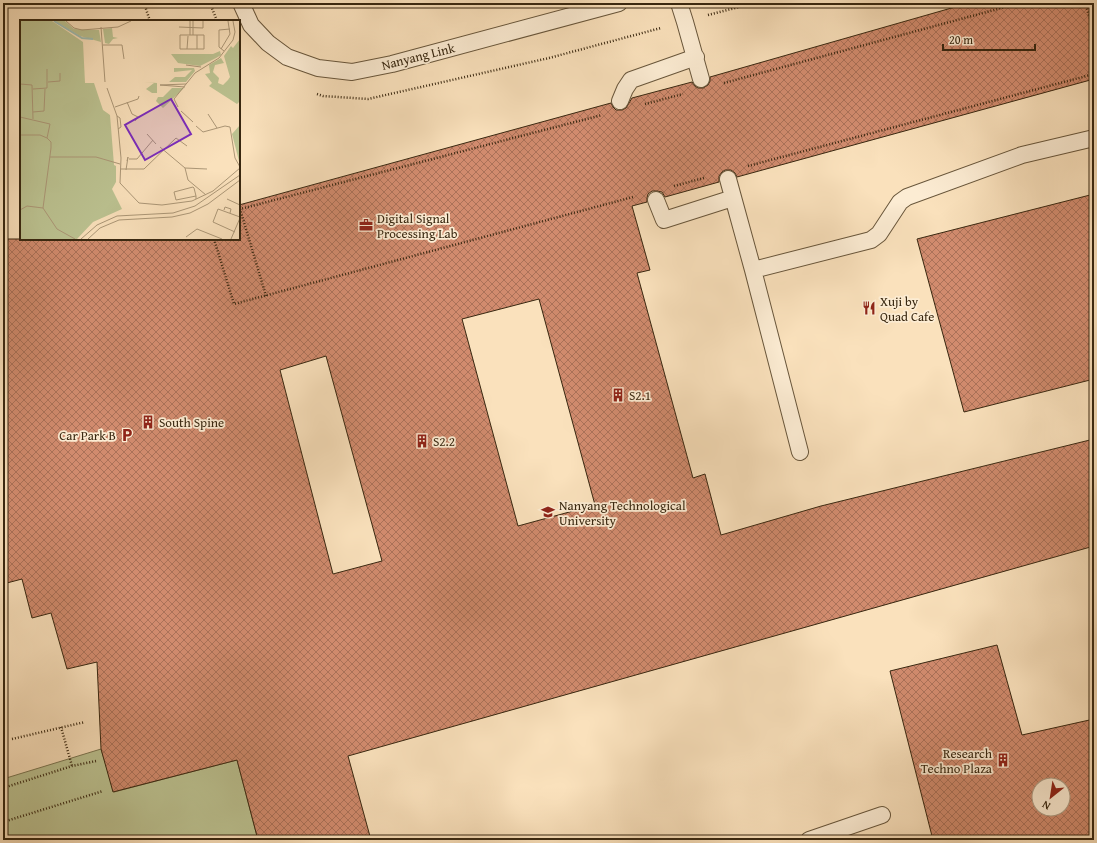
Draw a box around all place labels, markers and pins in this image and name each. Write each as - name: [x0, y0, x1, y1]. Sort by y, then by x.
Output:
- place label: Digital Signal Processing Lab: [377, 209, 458, 243]
- office icon: Digital Signal Processing Lab: [358, 217, 374, 233]
- place label: Xuji by Quad Cafe: [880, 292, 934, 326]
- restaurant icon: Xuji by Quad Cafe: [861, 300, 877, 316]
- place label: S2.1: [629, 386, 651, 405]
- building icon: S2.1: [610, 387, 626, 403]
- place label: South Spine: [159, 413, 224, 432]
- building icon: South Spine: [140, 414, 156, 430]
- place label: Car Park B: [59, 426, 116, 445]
- parking icon: Car Park B: [119, 427, 135, 443]
- place label: S2.2: [433, 432, 455, 451]
- building icon: S2.2: [414, 433, 430, 449]
- place label: Nanyang Technological University: [559, 496, 686, 530]
- school or university icon: Nanyang Technological University: [540, 504, 556, 520]
- place label: Research Techno Plaza: [921, 744, 993, 778]
- building icon: Research Techno Plaza: [995, 752, 1011, 768]

